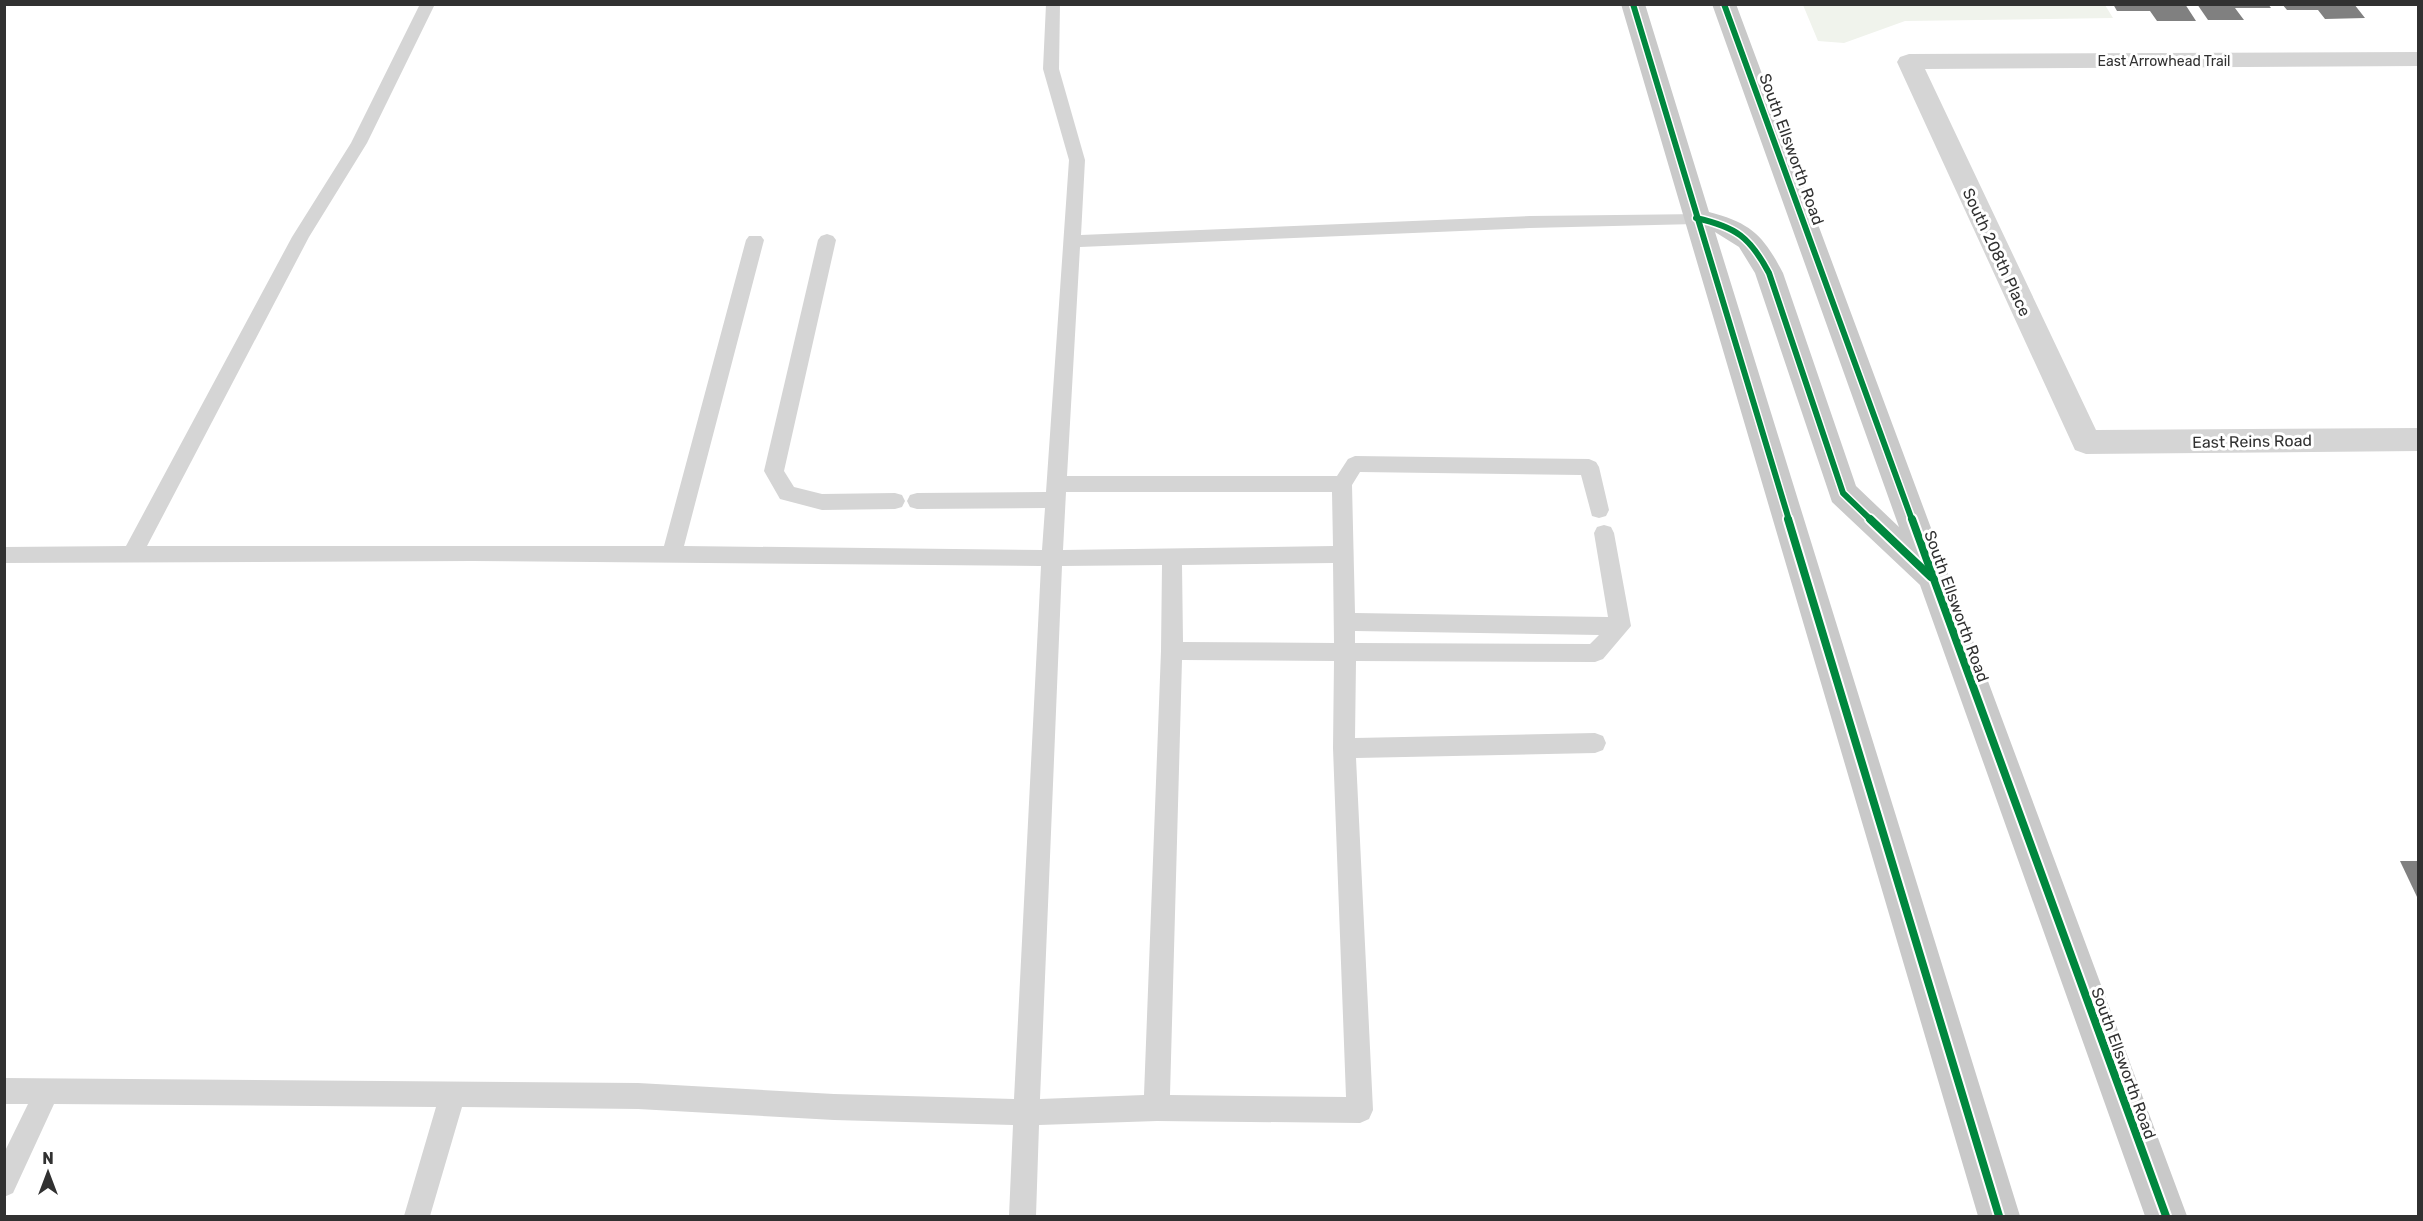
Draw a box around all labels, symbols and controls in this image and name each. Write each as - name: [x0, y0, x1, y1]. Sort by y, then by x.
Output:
- street label: East Arrowhead Trail: [2097, 53, 2231, 70]
- street label: South Ellsworth Road: [1755, 71, 1828, 228]
- street label: South 208th Place: [1959, 185, 2035, 319]
- street label: East Reins Road: [2192, 431, 2312, 452]
- street label: South Ellsworth Road: [1920, 528, 1993, 685]
- street label: South Ellsworth Road: [2087, 985, 2160, 1142]
- north arrow: [18, 1143, 78, 1203]
- text: N: [42, 1149, 54, 1168]

